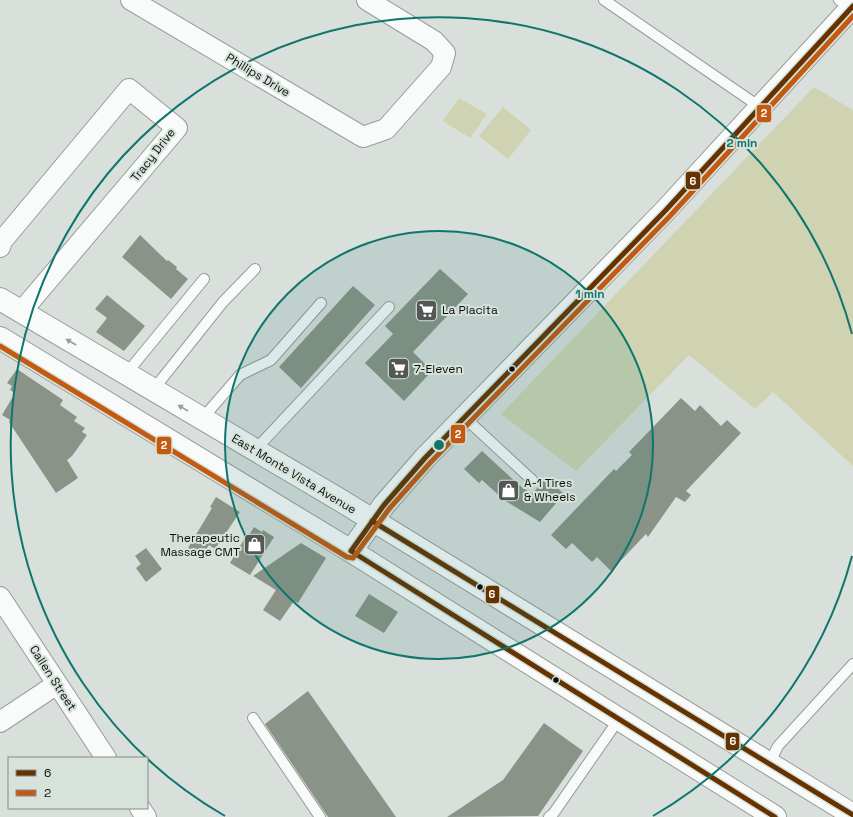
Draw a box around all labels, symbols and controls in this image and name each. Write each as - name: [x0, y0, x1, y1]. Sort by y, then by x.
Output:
- street label: Phillips Drive: [223, 50, 293, 100]
- line badge: 2: [756, 104, 772, 123]
- text: 2: [761, 106, 768, 120]
- street label: Tracy Drive: [127, 125, 179, 185]
- text: 2 min: [726, 135, 758, 151]
- line badge: 6: [685, 171, 701, 190]
- text: 6: [690, 174, 697, 188]
- text: 1 min: [575, 286, 605, 302]
- supermarket icon: La Placita: [414, 297, 440, 323]
- place label: La Placita: [442, 302, 498, 318]
- one-way arrow: [65, 338, 77, 345]
- supermarket icon: 7-Eleven: [385, 356, 411, 382]
- place label: 7-Eleven: [414, 361, 463, 377]
- unlabelled marker: [507, 364, 517, 374]
- one-way arrow: [177, 404, 189, 411]
- line badge: 2: [450, 424, 466, 444]
- text: 2: [455, 427, 462, 441]
- street label: East Monte Vista Avenue: [229, 430, 359, 518]
- line badge: 2: [156, 436, 172, 455]
- text: 2: [161, 438, 168, 452]
- centre of rings: [432, 438, 446, 452]
- place label: A-1 Tires & Wheels: [524, 475, 576, 505]
- shop icon: A-1 Tires & Wheels: [496, 477, 522, 503]
- place label: Therapeutic Massage CMT: [160, 530, 240, 560]
- shop icon: Therapeutic Massage CMT: [242, 532, 268, 558]
- unlabelled marker: [475, 582, 485, 592]
- line badge: 6: [485, 585, 500, 604]
- text: 6: [489, 587, 496, 601]
- street label: Callen Street: [26, 642, 80, 714]
- unlabelled marker: [551, 675, 561, 685]
- line badge: 6: [725, 732, 740, 751]
- text: 6: [730, 734, 737, 748]
- legend: [8, 757, 148, 809]
- text: 6: [44, 765, 51, 781]
- text: 2: [44, 785, 51, 801]

